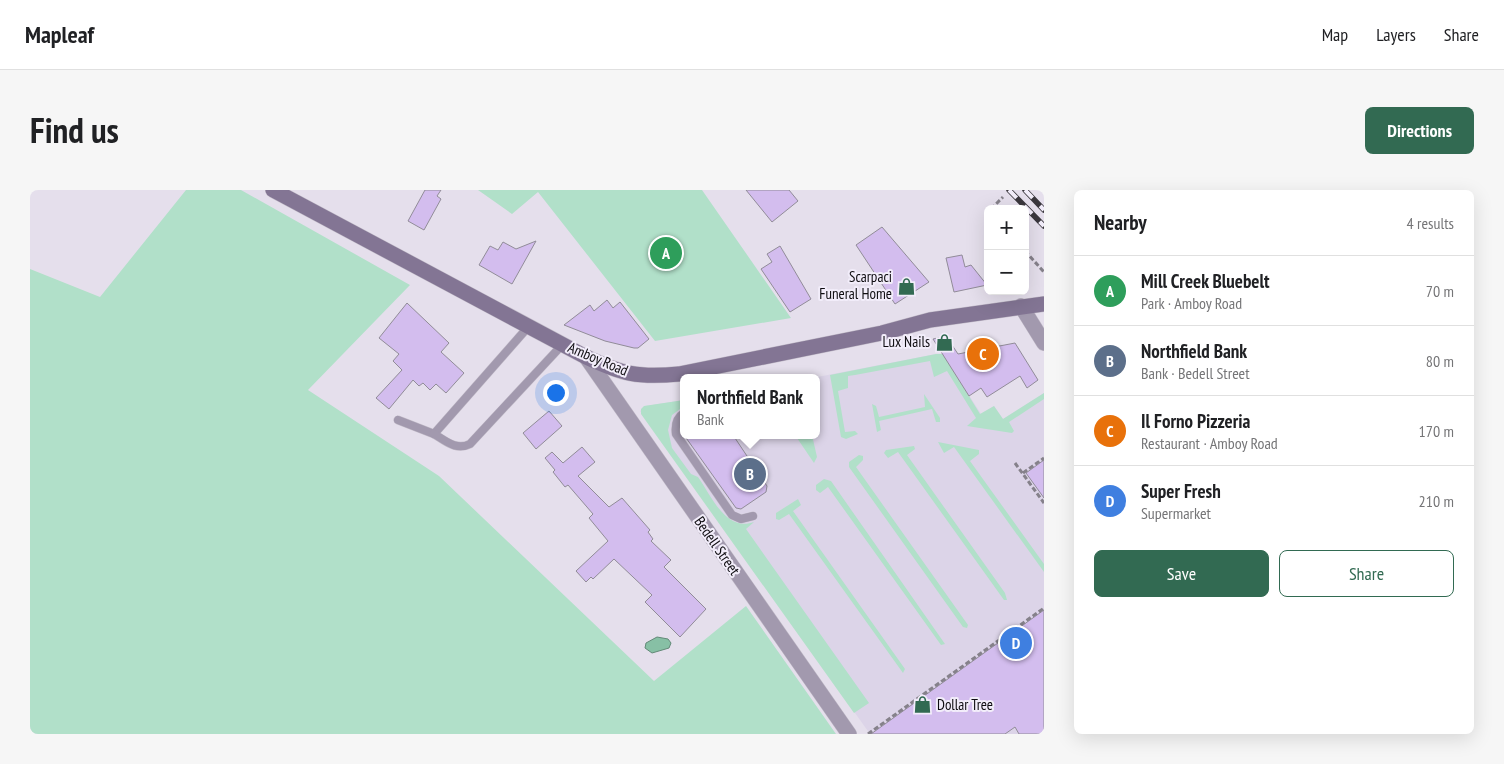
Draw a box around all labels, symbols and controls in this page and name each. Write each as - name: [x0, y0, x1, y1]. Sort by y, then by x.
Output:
- text: Mapleaf: [25, 19, 94, 50]
- text: Map: [1322, 23, 1348, 46]
- text: Layers: [1376, 23, 1416, 46]
- text: Share: [1444, 23, 1479, 46]
- text: Find us: [30, 107, 119, 153]
- button: Directions: [1365, 107, 1474, 154]
- map controls: [984, 205, 1029, 295]
- button: +: [984, 205, 1029, 250]
- text: Nearby: [1094, 209, 1147, 236]
- text: 4 results: [1407, 213, 1454, 233]
- pin: A: [650, 234, 682, 272]
- button: −: [984, 250, 1029, 295]
- place label: Scarpaci Funeral Home: [819, 267, 892, 303]
- text: Mill Creek Bluebelt: [1141, 269, 1270, 293]
- shop icon: Scarpaci Funeral Home: [896, 276, 916, 296]
- text: A: [1106, 281, 1114, 301]
- text: 70 m: [1426, 281, 1454, 301]
- text: Park · Amboy Road: [1141, 293, 1242, 313]
- place label: Lux Nails: [883, 332, 930, 351]
- shop icon: Lux Nails: [934, 332, 954, 352]
- pin: C: [967, 335, 999, 373]
- street label: Amboy Road: [565, 337, 631, 380]
- text: Northfield Bank: [1141, 339, 1247, 363]
- text: B: [1106, 351, 1114, 371]
- text: 80 m: [1426, 351, 1454, 371]
- text: Bank · Bedell Street: [1141, 363, 1250, 383]
- popup: [680, 374, 820, 439]
- your location: [543, 380, 569, 406]
- text: Northfield Bank: [697, 385, 803, 409]
- text: Bank: [697, 409, 724, 429]
- text: Il Forno Pizzeria: [1141, 409, 1250, 433]
- text: C: [1106, 421, 1114, 441]
- text: 170 m: [1419, 421, 1454, 441]
- text: Restaurant · Amboy Road: [1141, 433, 1278, 453]
- pin: B: [734, 455, 766, 493]
- text: Super Fresh: [1141, 479, 1221, 503]
- text: D: [1106, 491, 1114, 511]
- text: 210 m: [1419, 491, 1454, 511]
- text: Supermarket: [1141, 503, 1211, 523]
- street label: Bedell Street: [690, 513, 744, 579]
- button: Save: [1094, 550, 1269, 597]
- button: Share: [1279, 550, 1454, 597]
- pin: D: [1000, 624, 1032, 662]
- shop icon: Dollar Tree: [913, 695, 933, 715]
- place label: Dollar Tree: [937, 695, 993, 714]

